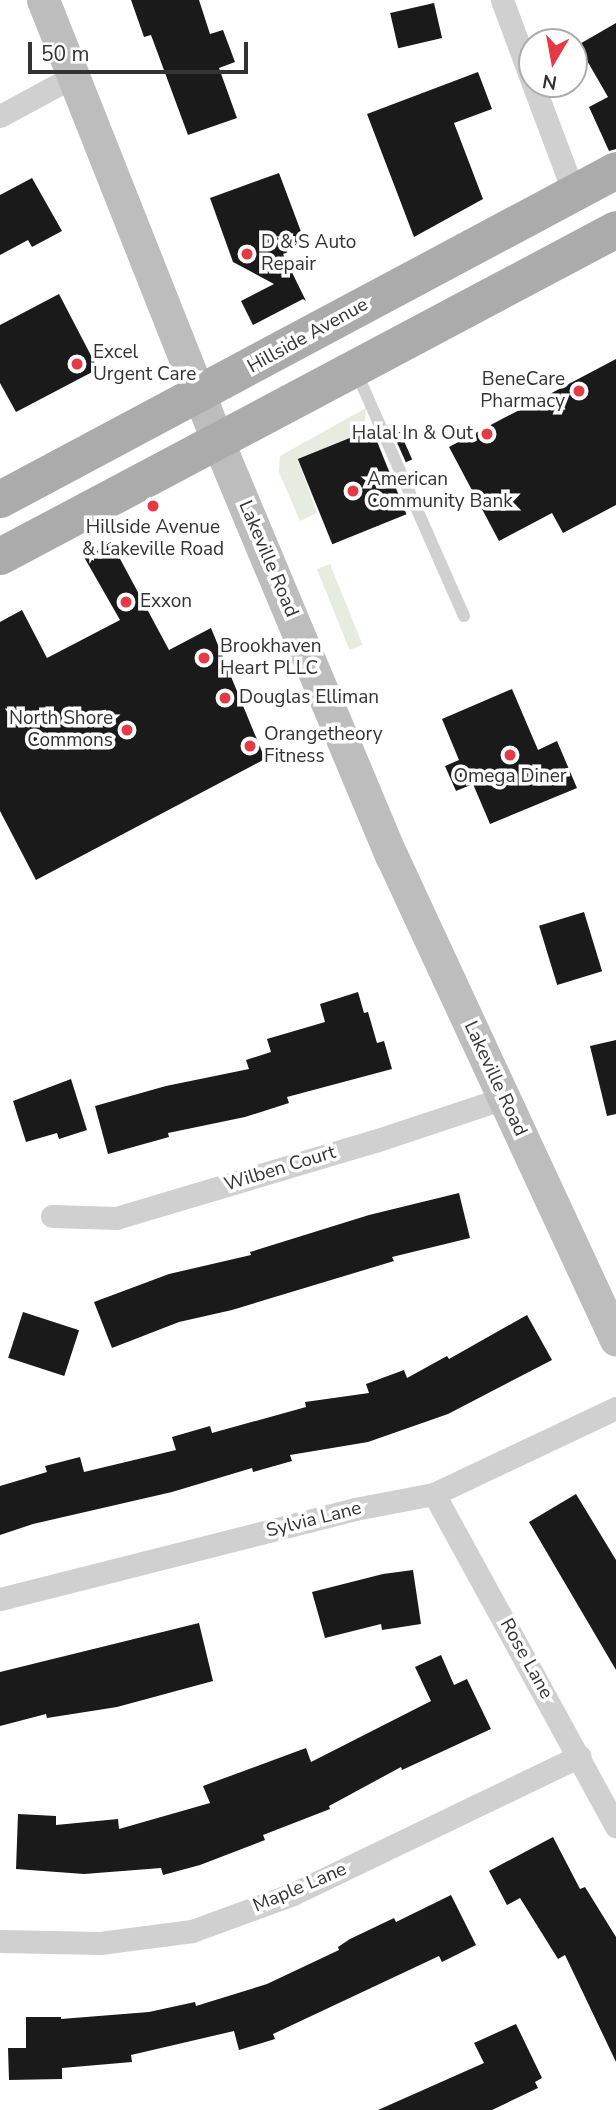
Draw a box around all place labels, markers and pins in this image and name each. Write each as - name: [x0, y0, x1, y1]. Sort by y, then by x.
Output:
- place label: D & S Auto Repair: [261, 232, 356, 276]
- marker: D & S Auto Repair: [239, 246, 255, 262]
- place label: Excel Urgent Care: [93, 342, 196, 386]
- marker: Excel Urgent Care: [67, 354, 87, 374]
- place label: BeneCare Pharmacy: [480, 369, 565, 413]
- marker: BeneCare Pharmacy: [571, 383, 587, 399]
- place label: Halal In & Out: [352, 423, 473, 445]
- marker: Halal In & Out: [479, 426, 495, 442]
- place label: American Community Bank: [367, 469, 513, 513]
- marker: American Community Bank: [345, 483, 361, 499]
- marker: Hillside Avenue & Lakeville Road: [145, 498, 161, 514]
- place label: Hillside Avenue & Lakeville Road: [82, 517, 224, 561]
- place label: Exxon: [140, 591, 192, 613]
- marker: Exxon: [118, 594, 134, 610]
- place label: Brookhaven Heart PLLC: [220, 636, 321, 680]
- marker: Brookhaven Heart PLLC: [194, 648, 214, 668]
- place label: Douglas Elliman: [239, 687, 379, 709]
- marker: Douglas Elliman: [217, 690, 233, 706]
- place label: North Shore Commons: [9, 708, 113, 752]
- marker: North Shore Commons: [119, 722, 135, 738]
- place label: Orangetheory Fitness: [264, 724, 383, 768]
- marker: Orangetheory Fitness: [242, 738, 258, 754]
- marker: Omega Diner: [502, 747, 518, 763]
- place label: Omega Diner: [453, 766, 567, 788]

